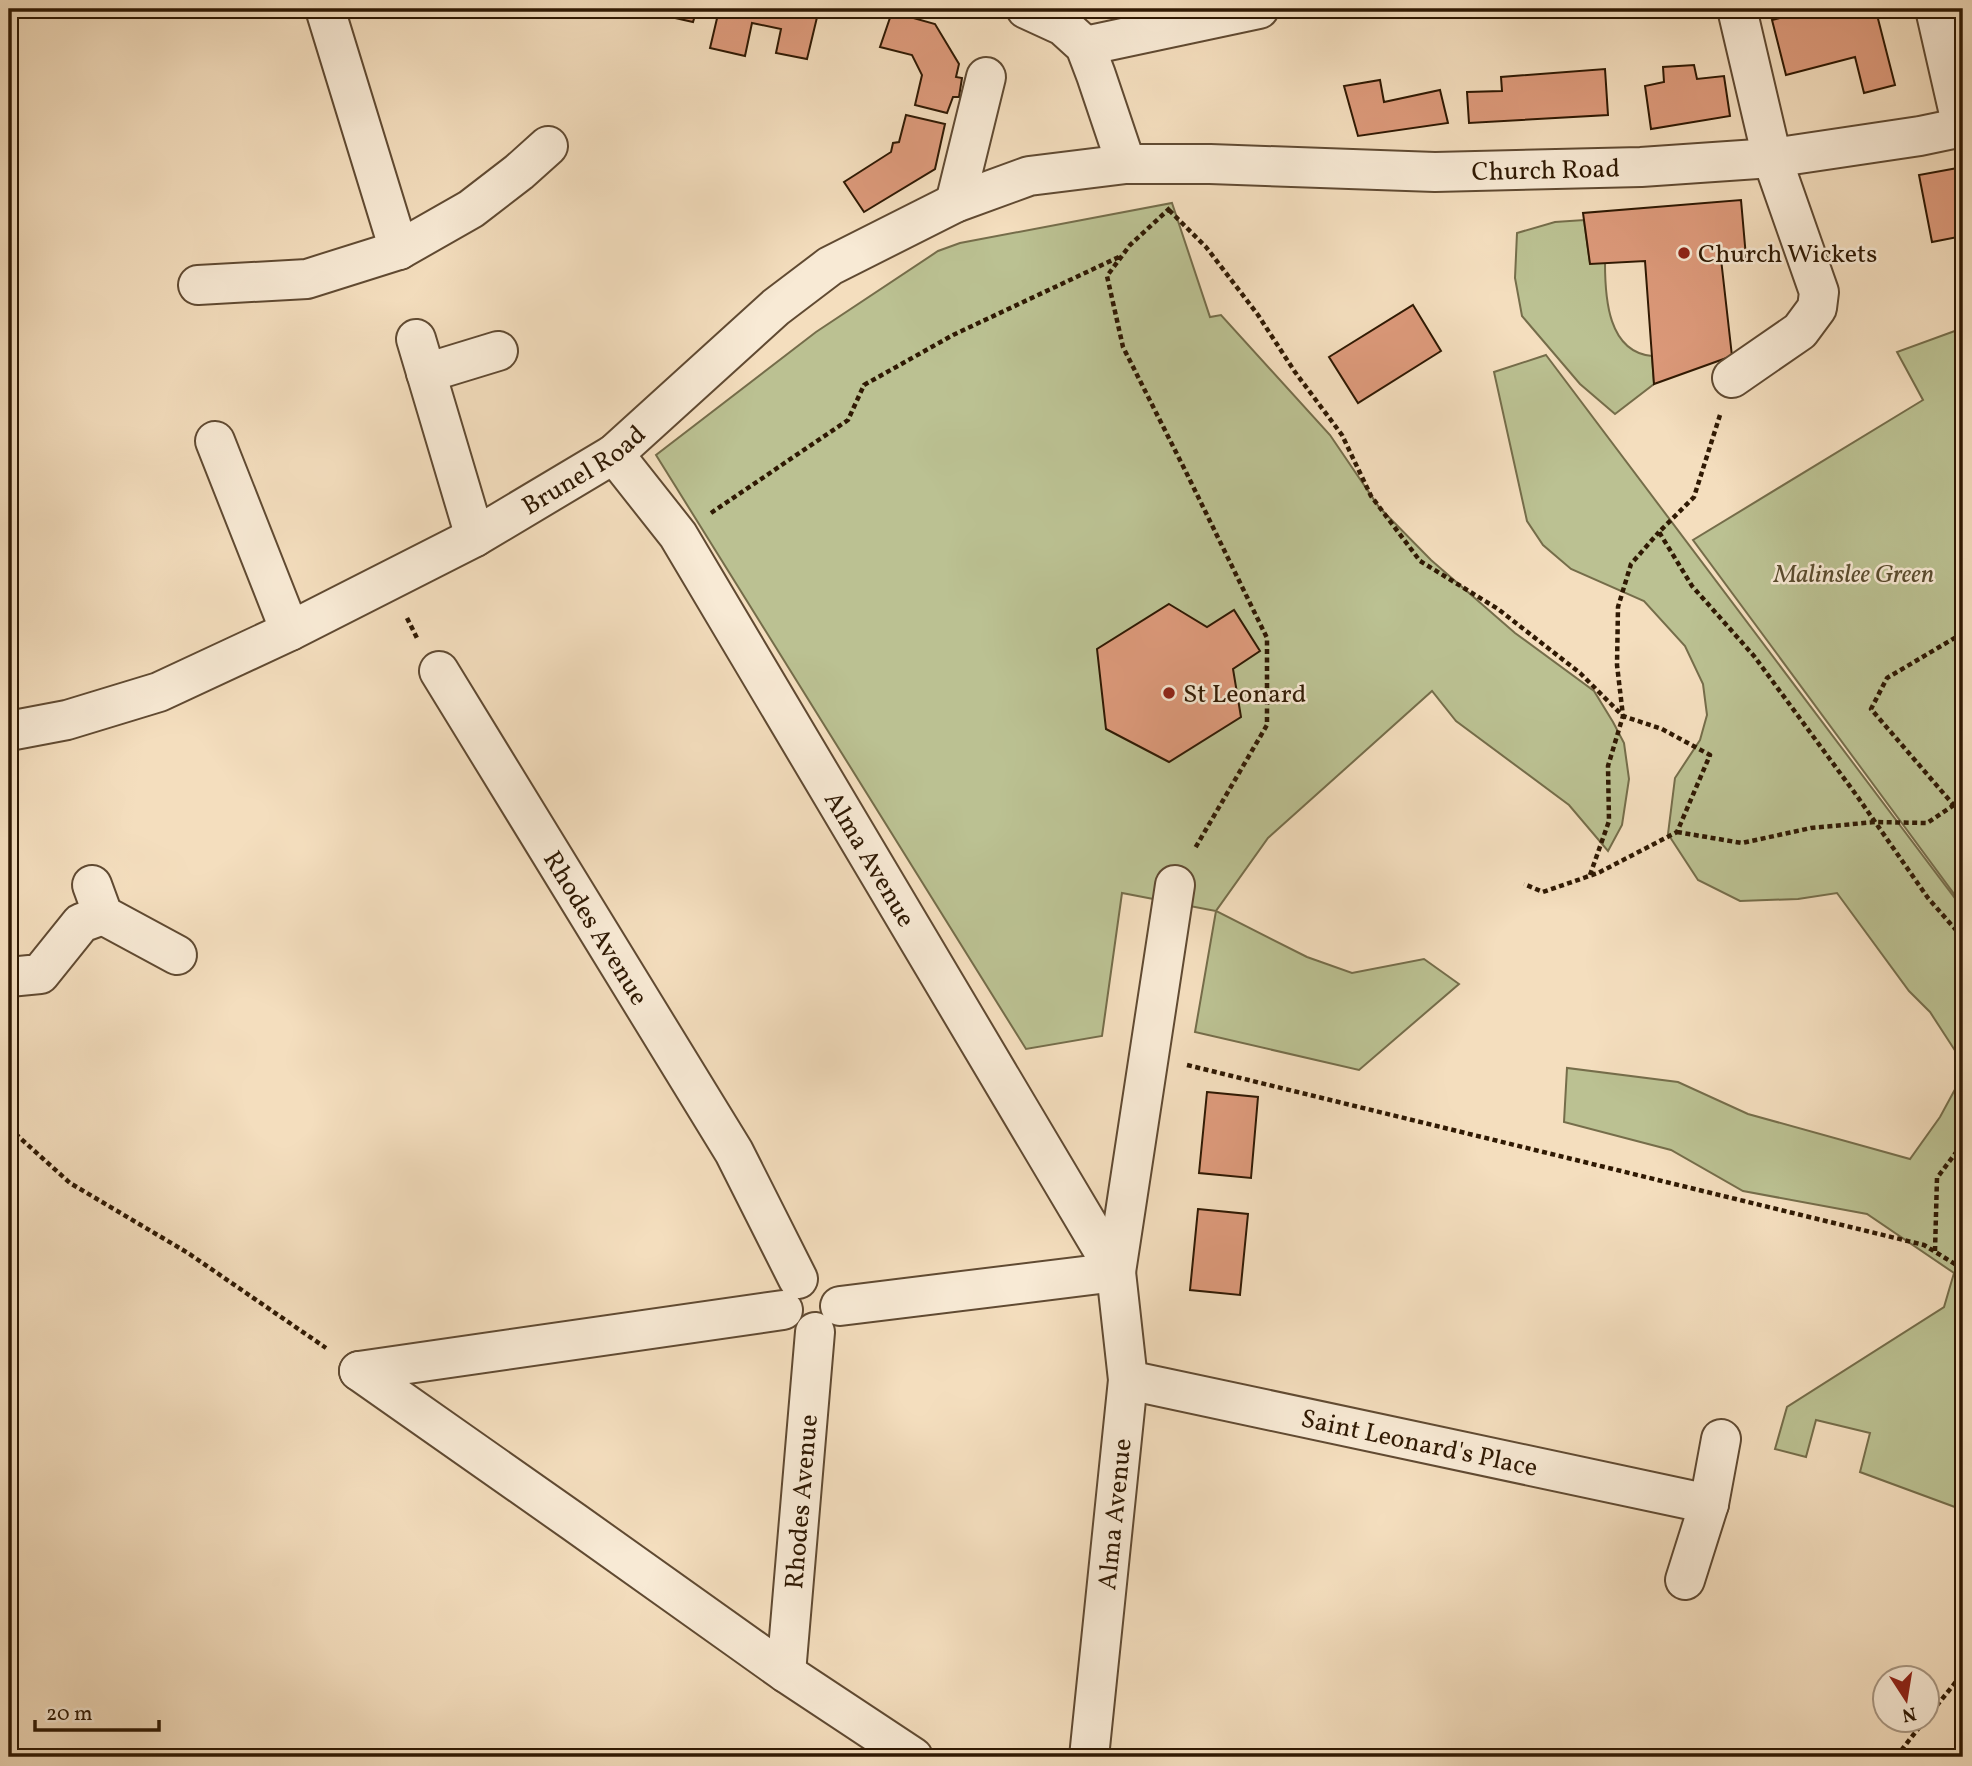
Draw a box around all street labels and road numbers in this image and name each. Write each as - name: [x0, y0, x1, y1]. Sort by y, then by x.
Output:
- street label: Church Road: [1471, 152, 1620, 191]
- street label: Brunel Road: [516, 418, 655, 525]
- street label: Alma Avenue: [814, 785, 923, 935]
- street label: Rhodes Avenue: [533, 844, 656, 1013]
- street label: Saint Leonard's Place: [1297, 1401, 1541, 1487]
- street label: Rhodes Avenue: [777, 1413, 828, 1591]
- street label: Alma Avenue: [1090, 1437, 1142, 1592]

